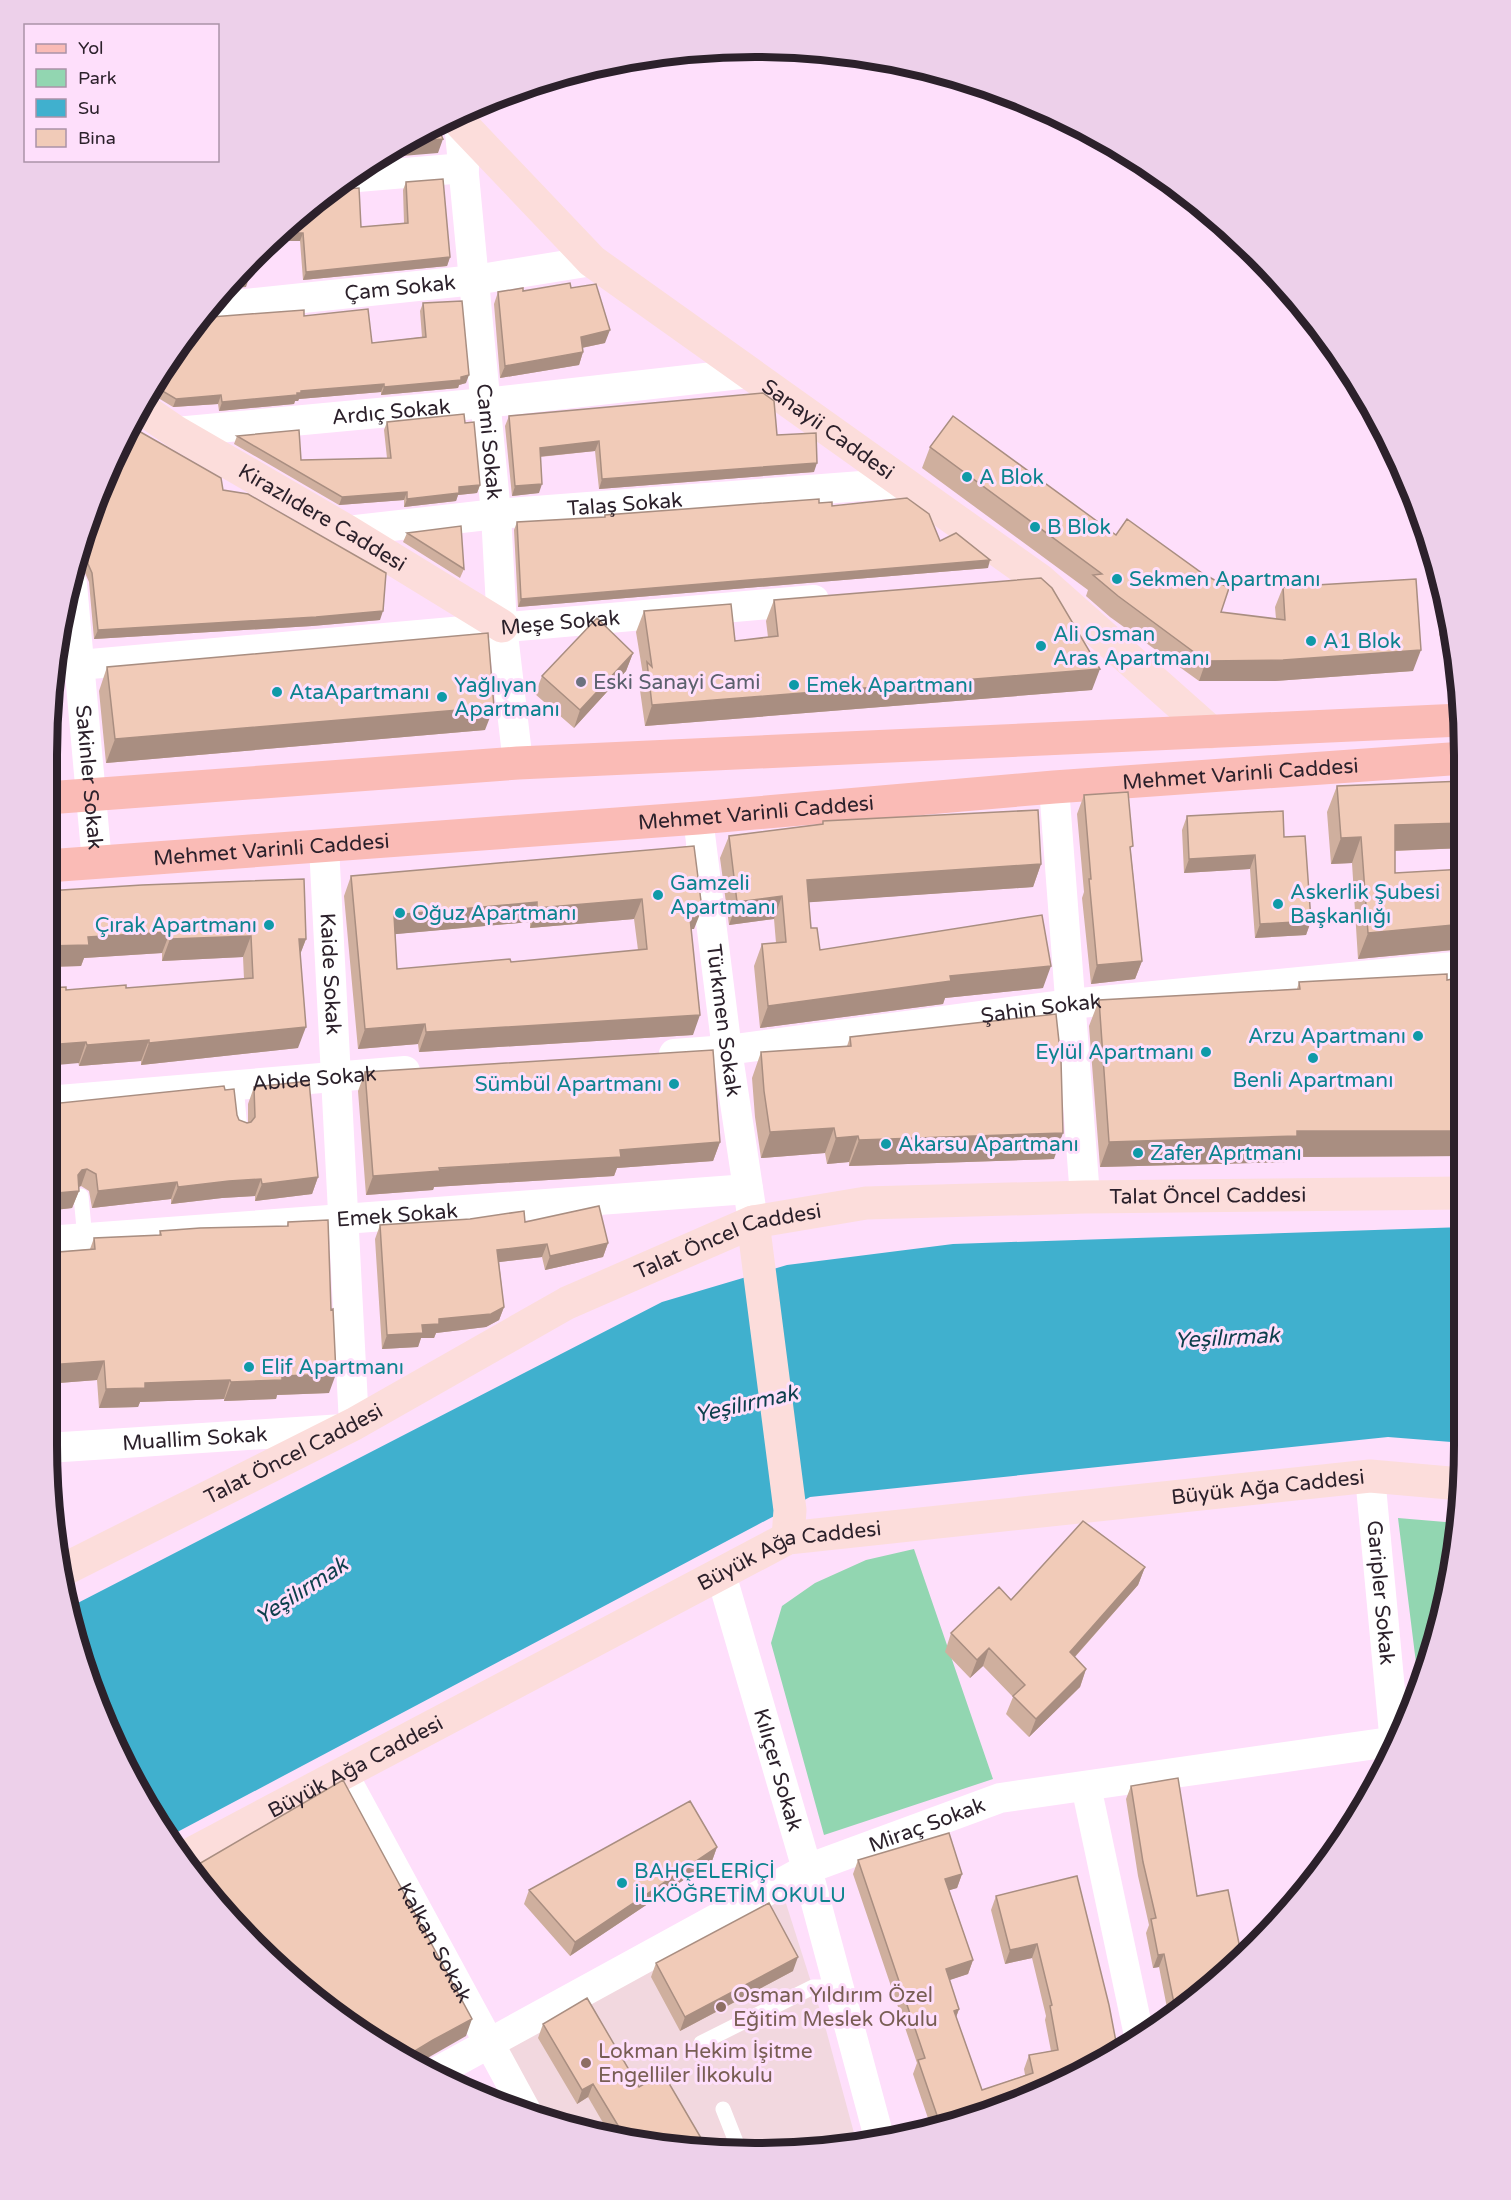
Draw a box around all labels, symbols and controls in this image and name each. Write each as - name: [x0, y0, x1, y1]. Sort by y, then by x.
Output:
- legend: [24, 24, 219, 162]
- text: Yol: [78, 37, 104, 59]
- text: Park: [78, 67, 117, 89]
- text: Su: [78, 97, 100, 119]
- text: Bina: [78, 127, 116, 149]
- street label: Çam Sokak: [343, 270, 457, 307]
- street label: Sanayii Caddesi: [757, 374, 899, 485]
- street label: Cami Sokak: [471, 382, 507, 501]
- street label: Ardıç Sokak: [331, 394, 451, 430]
- street label: Kirazlıdere Caddesi: [234, 459, 411, 577]
- place label: A Blok: [979, 465, 1044, 490]
- marker: A Blok: [960, 470, 974, 484]
- street label: Talaş Sokak: [566, 488, 683, 522]
- place label: B Blok: [1047, 515, 1111, 540]
- marker: B Blok: [1028, 520, 1042, 534]
- place label: Sekmen Apartmanı: [1129, 567, 1320, 592]
- marker: Sekmen Apartmanı: [1110, 572, 1124, 586]
- street label: Meşe Sokak: [500, 605, 621, 641]
- place label: Ali Osman Aras Apartmanı: [1053, 622, 1210, 671]
- place label: A1 Blok: [1323, 629, 1401, 654]
- marker: A1 Blok: [1304, 634, 1318, 648]
- marker: Ali Osman Aras Apartmanı: [1034, 639, 1048, 653]
- place label: Eski Sanayi Cami: [593, 670, 761, 695]
- place label: Yağlıyan Apartmanı: [454, 673, 560, 722]
- place label: Emek Apartmanı: [806, 673, 973, 698]
- marker: Eski Sanayi Cami: [574, 675, 588, 689]
- marker: Emek Apartmanı: [787, 678, 801, 692]
- place label: AtaApartmanı: [289, 680, 429, 705]
- marker: AtaApartmanı: [270, 685, 284, 699]
- marker: Yağlıyan Apartmanı: [435, 690, 449, 704]
- street label: Sakinler Sokak: [70, 704, 108, 851]
- street label: Mehmet Varinli Caddesi: [1121, 753, 1359, 795]
- street label: Mehmet Varinli Caddesi: [637, 791, 875, 835]
- street label: Mehmet Varinli Caddesi: [152, 829, 390, 871]
- place label: Gamzeli Apartmanı: [670, 871, 776, 920]
- place label: Askerlik Şubesi Başkanlığı: [1290, 880, 1440, 929]
- marker: Gamzeli Apartmanı: [651, 888, 665, 902]
- marker: Askerlik Şubesi Başkanlığı: [1271, 897, 1285, 911]
- place label: Oğuz Apartmanı: [412, 901, 576, 926]
- marker: Oğuz Apartmanı: [393, 906, 407, 920]
- street label: Kaide Sokak: [314, 912, 346, 1035]
- place label: Çırak Apartmanı: [95, 913, 257, 938]
- marker: Çırak Apartmanı: [262, 918, 276, 932]
- street label: Türkmen Sokak: [701, 943, 746, 1098]
- street label: Şahin Sokak: [979, 989, 1103, 1029]
- place label: Arzu Apartmanı: [1248, 1024, 1406, 1049]
- marker: Arzu Apartmanı: [1411, 1029, 1425, 1043]
- place label: Eylül Apartmanı: [1035, 1040, 1194, 1065]
- marker: Eylül Apartmanı: [1199, 1045, 1213, 1059]
- marker: Benli Apartmanı: [1306, 1051, 1320, 1065]
- street label: Abide Sokak: [251, 1061, 377, 1097]
- place label: Benli Apartmanı: [1233, 1068, 1393, 1093]
- place label: Sümbül Apartmanı: [475, 1072, 662, 1097]
- marker: Sümbül Apartmanı: [667, 1077, 681, 1091]
- place label: Akarsu Apartmanı: [898, 1132, 1079, 1157]
- marker: Akarsu Apartmanı: [879, 1137, 893, 1151]
- place label: Zafer Aprtmanı: [1150, 1141, 1302, 1166]
- marker: Zafer Aprtmanı: [1131, 1146, 1145, 1160]
- street label: Talat Öncel Caddesi: [1109, 1183, 1306, 1210]
- street label: Emek Sokak: [336, 1199, 459, 1232]
- street label: Talat Öncel Caddesi: [631, 1199, 823, 1285]
- water label: Yeşilırmak: [1174, 1322, 1282, 1354]
- place label: Elif Apartmanı: [261, 1355, 404, 1380]
- marker: Elif Apartmanı: [242, 1360, 256, 1374]
- water label: Yeşilırmak: [692, 1379, 802, 1428]
- street label: Talat Öncel Caddesi: [200, 1398, 387, 1510]
- street label: Muallim Sokak: [121, 1422, 268, 1456]
- street label: Büyük Ağa Caddesi: [1170, 1465, 1366, 1510]
- street label: Büyük Ağa Caddesi: [693, 1516, 883, 1597]
- street label: Garipler Sokak: [1361, 1519, 1400, 1666]
- water label: Yeşilırmak: [250, 1550, 354, 1630]
- street label: Kılıçer Sokak: [748, 1706, 807, 1834]
- street label: Büyük Ağa Caddesi: [264, 1711, 447, 1824]
- street label: Miraç Sokak: [865, 1793, 989, 1858]
- place label: BAHÇELERİÇİ İLKÖĞRETİM OKULU: [634, 1859, 846, 1908]
- marker: BAHÇELERİÇİ İLKÖĞRETİM OKULU: [615, 1876, 629, 1890]
- street label: Kalkan Sokak: [392, 1879, 477, 2007]
- place label: Osman Yıldırım Özel Eğitim Meslek Okulu: [733, 1983, 938, 2032]
- marker: Osman Yıldırım Özel Eğitim Meslek Okulu: [714, 2000, 728, 2014]
- place label: Lokman Hekim İşitme Engelliler İlkokulu: [598, 2039, 813, 2088]
- marker: Lokman Hekim İşitme Engelliler İlkokulu: [579, 2056, 593, 2070]

